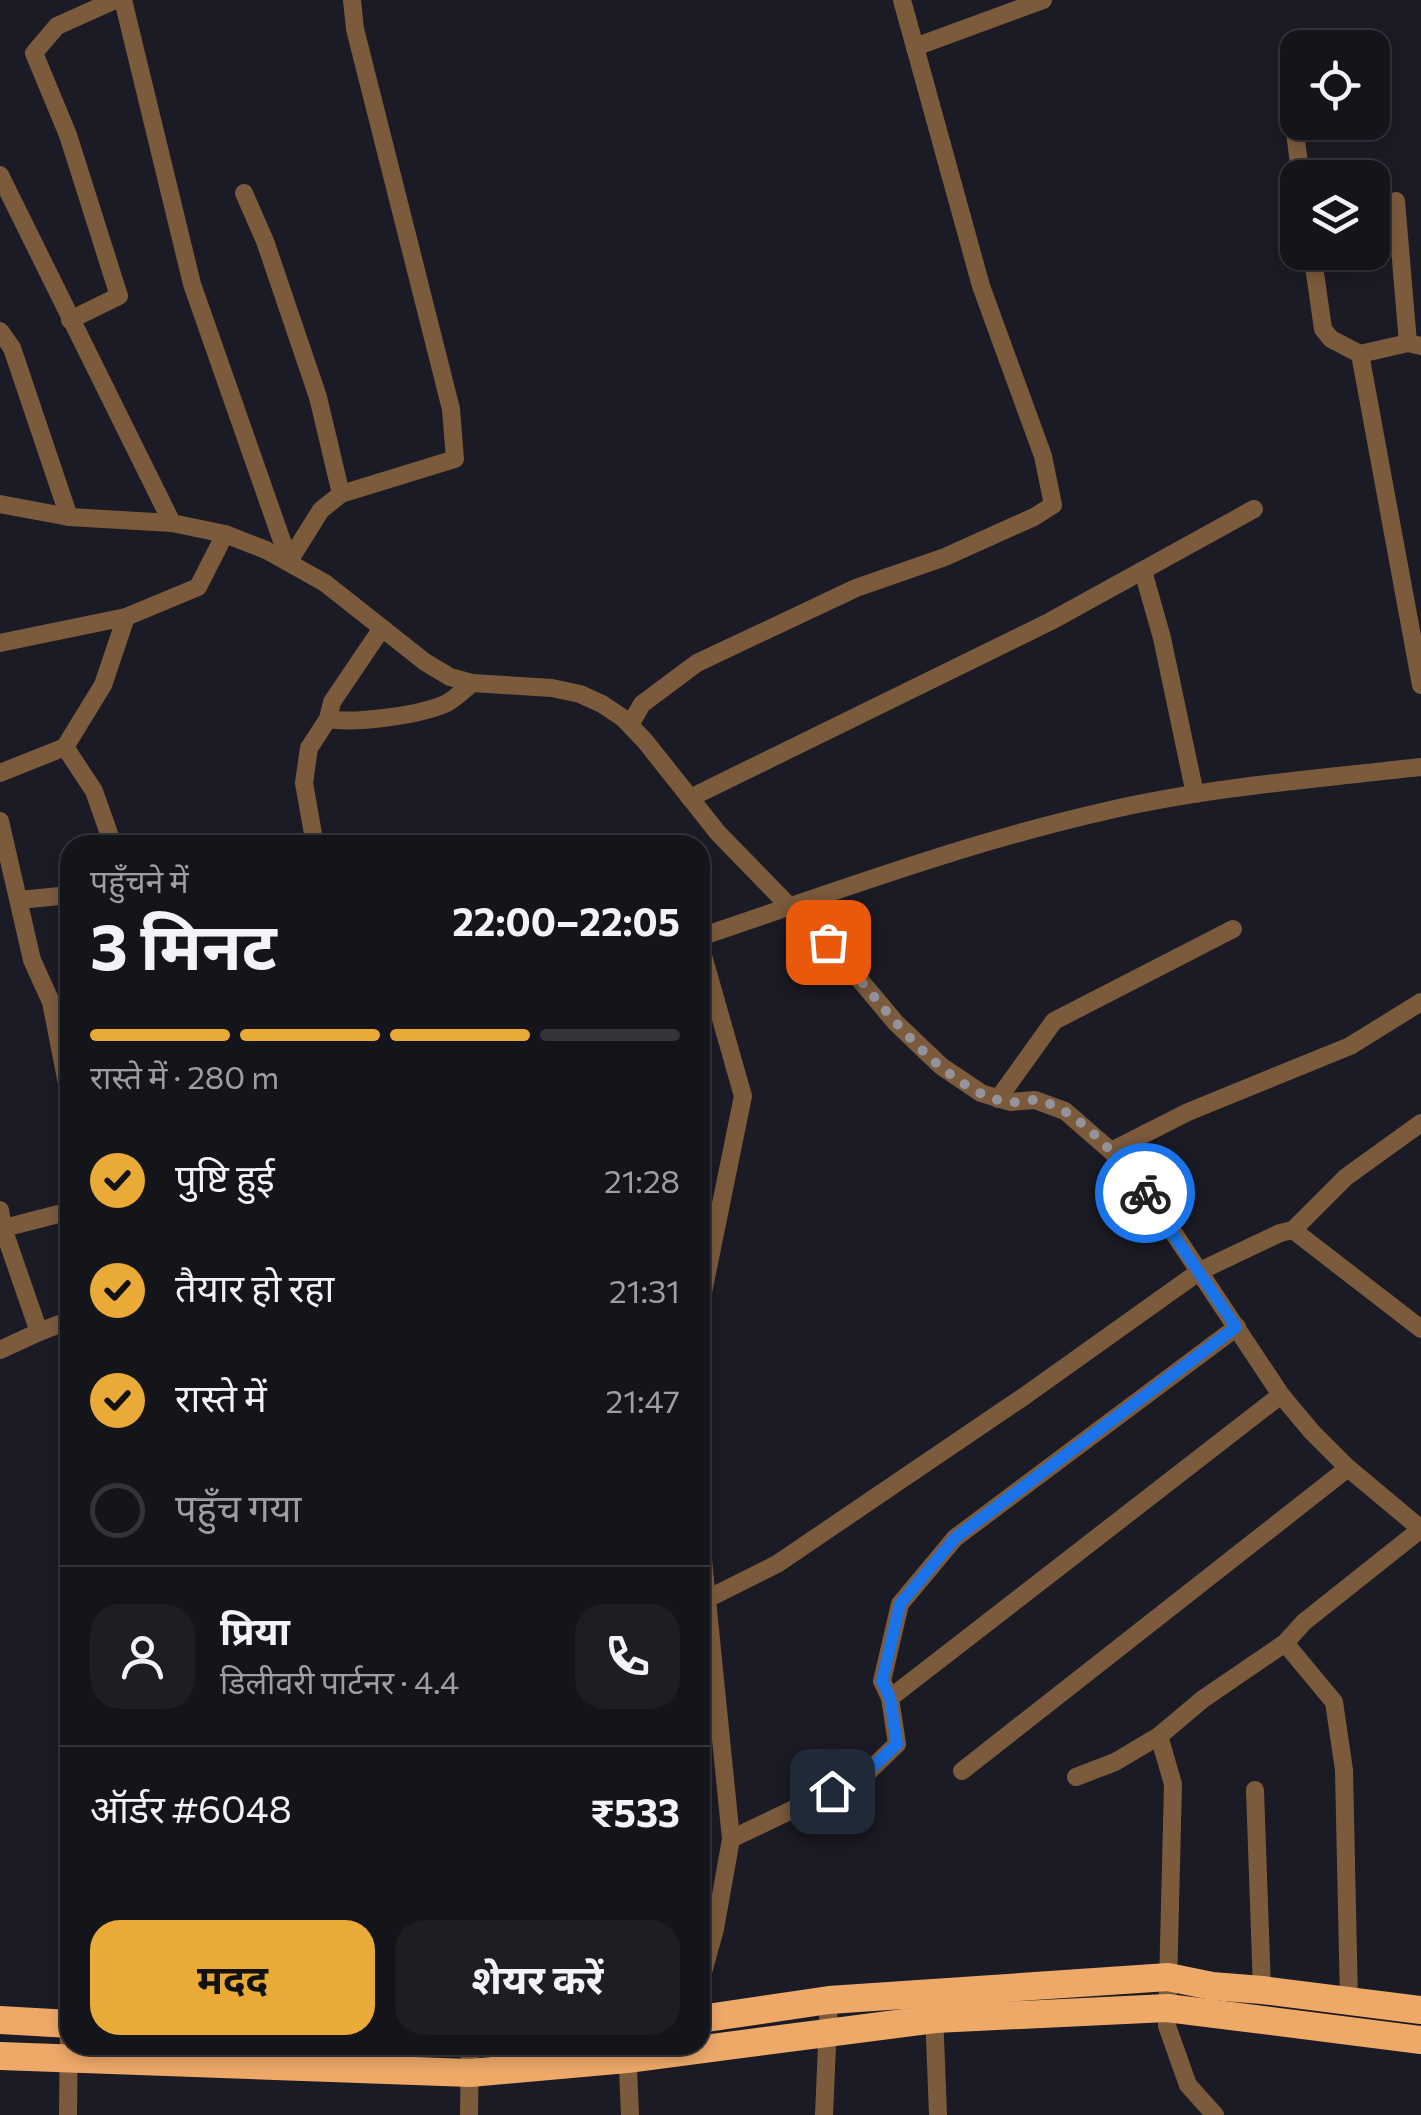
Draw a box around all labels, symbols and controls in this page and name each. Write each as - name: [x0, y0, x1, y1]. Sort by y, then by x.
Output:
- map controls: [1280, 30, 1390, 270]
- button: locate: [1280, 30, 1390, 140]
- button: layers: [1280, 160, 1390, 270]
- text: पहुँचने में: [90, 860, 189, 900]
- text: 22:00–22:05: [452, 897, 680, 944]
- pin: [786, 900, 871, 985]
- text: 3 मिनट: [90, 904, 277, 983]
- icon: bag: [801, 915, 856, 970]
- text: रास्ते में · 280 m: [90, 1056, 279, 1096]
- courier: [1095, 1143, 1195, 1243]
- icon: check: [90, 1153, 145, 1208]
- text: पुष्टि हुई: [175, 1153, 275, 1200]
- text: 21:28: [604, 1160, 680, 1200]
- icon: bike: [1118, 1166, 1173, 1221]
- icon: check: [90, 1263, 145, 1318]
- text: तैयार हो रहा: [175, 1263, 334, 1310]
- text: 21:31: [609, 1270, 680, 1310]
- icon: check: [90, 1373, 145, 1428]
- text: रास्ते में: [175, 1373, 267, 1420]
- text: 21:47: [606, 1380, 680, 1420]
- text: पहुँच गया: [175, 1483, 301, 1530]
- button: person: [90, 1604, 195, 1709]
- button: phone: [575, 1604, 680, 1709]
- text: प्रिया: [220, 1606, 290, 1653]
- text: डिलीवरी पार्टनर · 4.4: [220, 1661, 459, 1701]
- pin: [790, 1749, 875, 1834]
- icon: home: [805, 1764, 860, 1819]
- text: ऑर्डर #6048: [90, 1784, 292, 1831]
- text: ₹533: [591, 1788, 680, 1835]
- button: मदद: [90, 1920, 375, 2035]
- button: शेयर करें: [395, 1920, 680, 2035]

